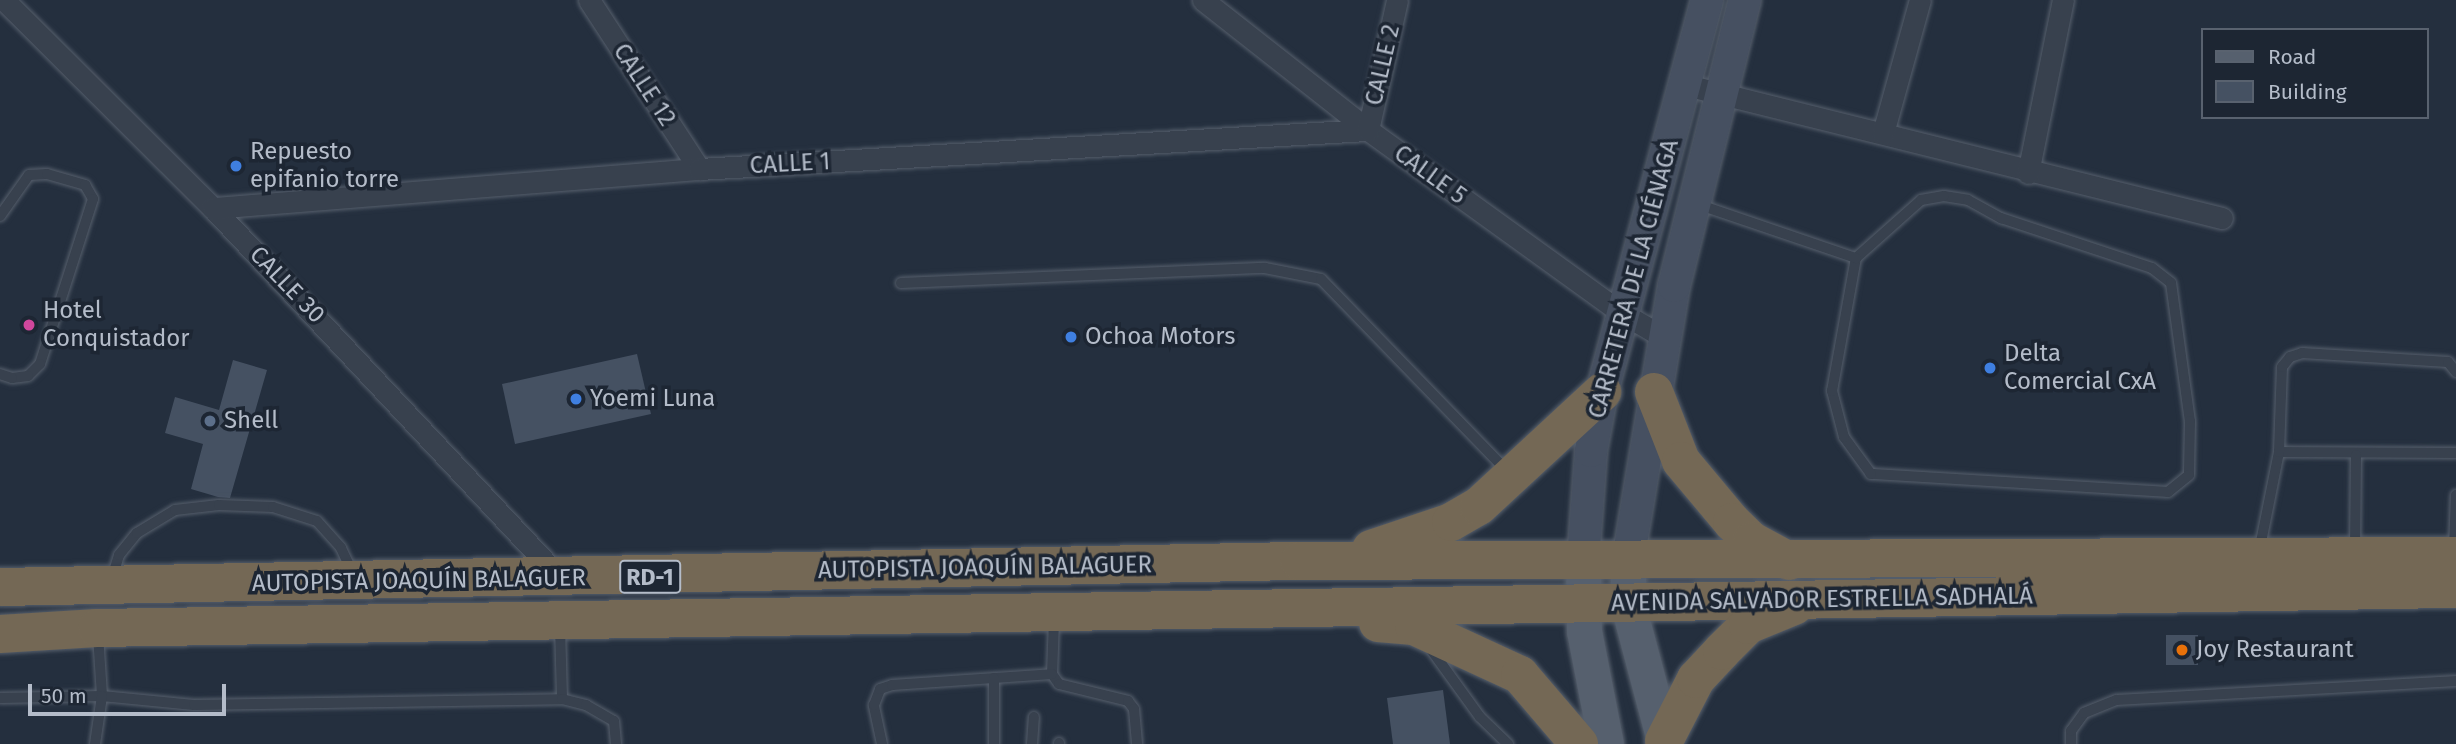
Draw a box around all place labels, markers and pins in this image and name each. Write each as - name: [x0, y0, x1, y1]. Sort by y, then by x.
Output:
- place label: Repuesto epifanio torre: [250, 138, 399, 194]
- marker: Repuesto epifanio torre: [228, 158, 244, 174]
- place label: Hotel Conquistador: [43, 297, 190, 353]
- marker: Hotel Conquistador: [21, 317, 37, 333]
- place label: Ochoa Motors: [1085, 323, 1235, 351]
- marker: Ochoa Motors: [1063, 329, 1079, 345]
- place label: Delta Comercial CxA: [2004, 340, 2156, 396]
- marker: Delta Comercial CxA: [1982, 360, 1998, 376]
- place label: Yoemi Luna: [590, 385, 715, 413]
- marker: Yoemi Luna: [568, 391, 584, 407]
- place label: Shell: [224, 407, 278, 435]
- marker: Shell: [202, 413, 218, 429]
- place label: Joy Restaurant: [2196, 636, 2354, 664]
- marker: Joy Restaurant: [2174, 642, 2190, 658]

